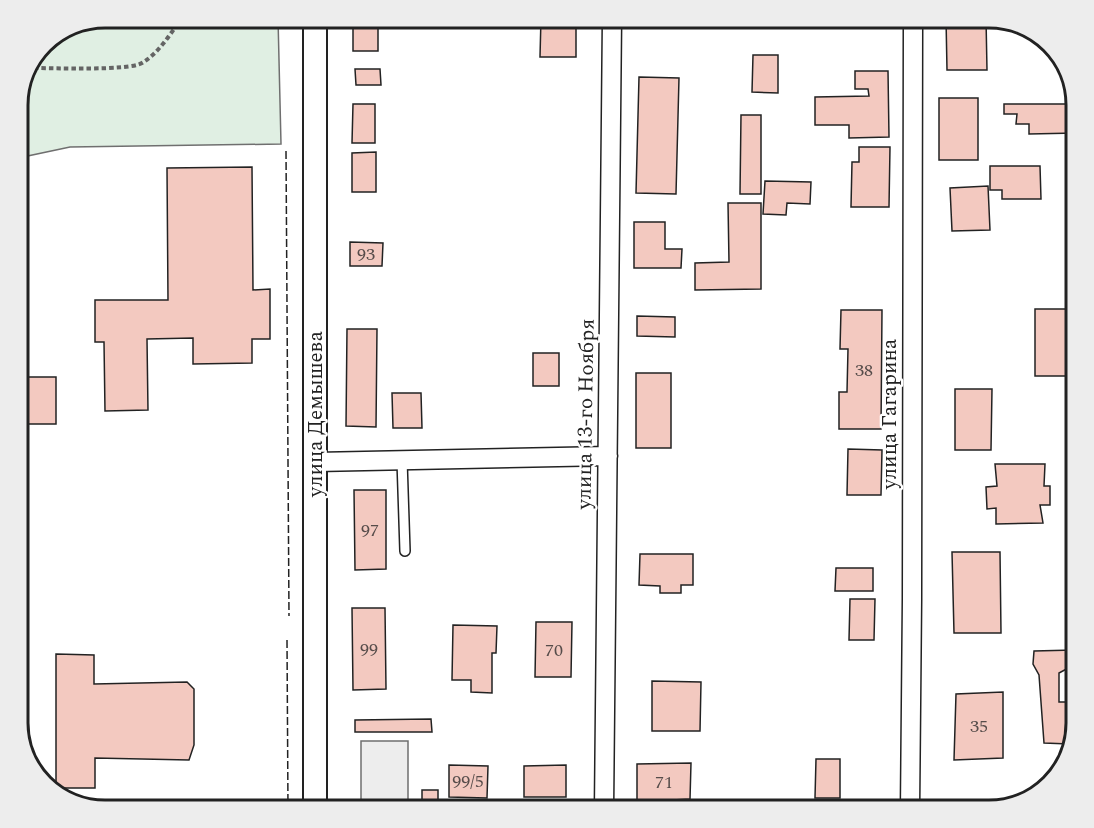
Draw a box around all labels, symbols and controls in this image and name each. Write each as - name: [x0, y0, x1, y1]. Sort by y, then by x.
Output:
- house number: 93: [357, 241, 375, 268]
- street label: улица 13-го Ноября: [568, 318, 604, 511]
- street label: улица Демышева: [300, 330, 332, 498]
- street label: улица Гагарина: [874, 338, 906, 490]
- house number: 38: [855, 357, 873, 384]
- house number: 97: [361, 517, 379, 544]
- house number: 99: [360, 636, 378, 663]
- house number: 70: [545, 637, 563, 664]
- house number: 35: [970, 713, 988, 740]
- house number: 99/5: [452, 768, 484, 795]
- house number: 71: [655, 769, 673, 796]

